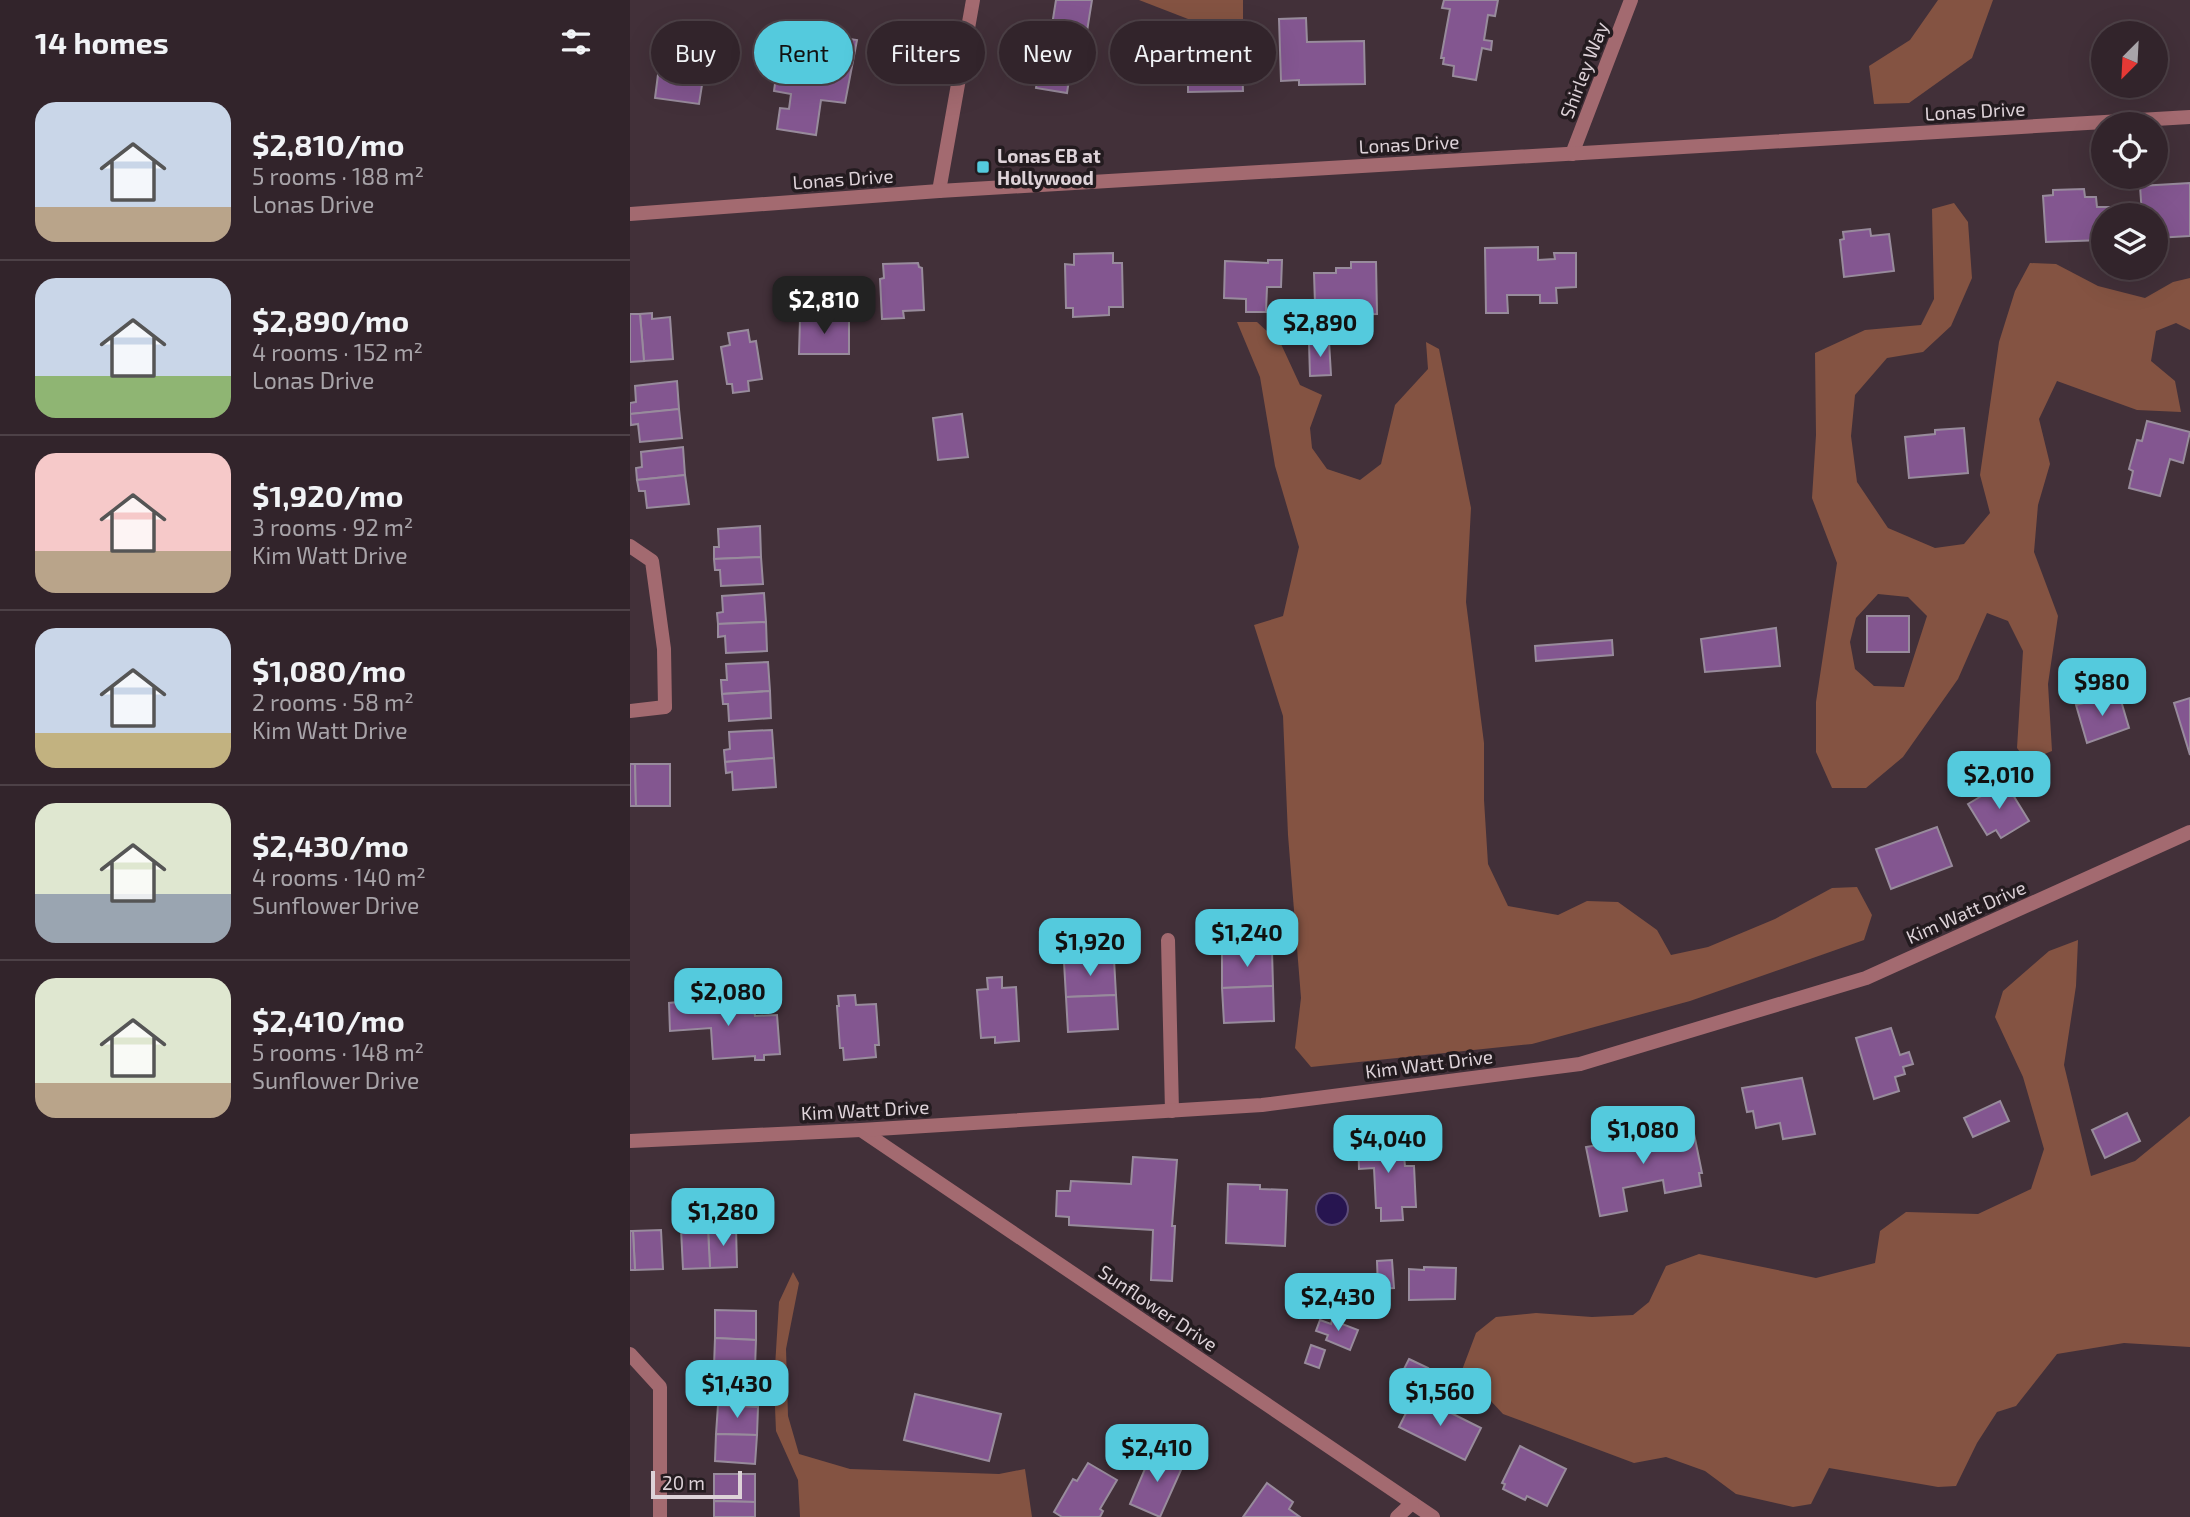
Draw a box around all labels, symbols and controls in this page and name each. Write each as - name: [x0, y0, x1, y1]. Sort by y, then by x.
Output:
- street label: Shirley Way: [1555, 18, 1612, 121]
- chip: Buy: [651, 21, 740, 84]
- chip: Rent: [754, 21, 853, 84]
- chip: Filters: [867, 21, 985, 84]
- chip: New: [999, 21, 1096, 84]
- chip: Apartment: [1110, 21, 1276, 84]
- north arrow: [2091, 21, 2168, 98]
- map controls: [2091, 21, 2168, 280]
- icon: filters: [557, 23, 595, 61]
- text: 14 homes: [35, 24, 169, 60]
- street label: Lonas Drive: [1924, 96, 2026, 125]
- button: locate: [2091, 112, 2168, 189]
- text: $2,810/mo: [252, 126, 404, 162]
- street label: Lonas Drive: [1358, 129, 1460, 158]
- icon: home: [91, 130, 175, 214]
- place label: Lonas EB at Hollywood: [997, 144, 1101, 190]
- marker: Lonas EB at Hollywood: [975, 159, 991, 175]
- text: 5 rooms · 188 m²: [252, 162, 424, 190]
- street label: Lonas Drive: [792, 164, 894, 193]
- text: Lonas Drive: [252, 190, 374, 218]
- button: layers: [2091, 203, 2168, 280]
- pin: $2,810: [767, 276, 881, 336]
- text: $2,810: [788, 285, 860, 313]
- pin: $2,890: [1263, 300, 1377, 359]
- text: $2,890/mo: [252, 302, 409, 338]
- icon: home: [91, 306, 175, 390]
- text: $2,890: [1283, 308, 1357, 336]
- text: 4 rooms · 152 m²: [252, 338, 423, 366]
- text: Lonas Drive: [252, 366, 374, 394]
- text: $1,920/mo: [252, 477, 403, 513]
- icon: home: [91, 481, 175, 565]
- text: 3 rooms · 92 m²: [252, 513, 413, 541]
- text: Kim Watt Drive: [252, 541, 408, 569]
- text: $1,080/mo: [252, 652, 406, 688]
- icon: home: [91, 656, 175, 740]
- pin: $980: [2061, 658, 2143, 718]
- text: $980: [2074, 667, 2130, 695]
- text: 2 rooms · 58 m²: [252, 688, 414, 716]
- text: Kim Watt Drive: [252, 716, 408, 744]
- pin: $2,010: [1942, 752, 2056, 811]
- text: $2,010: [1963, 760, 2035, 788]
- text: $2,430/mo: [252, 827, 409, 863]
- icon: home: [91, 831, 175, 915]
- text: 4 rooms · 140 m²: [252, 863, 426, 891]
- street label: Kim Watt Drive: [1902, 875, 2029, 948]
- text: Sunflower Drive: [252, 891, 419, 919]
- pin: $1,240: [1190, 909, 1304, 969]
- pin: $1,920: [1033, 918, 1147, 978]
- text: $1,240: [1211, 918, 1283, 946]
- text: $1,920: [1055, 927, 1125, 955]
- pin: $2,080: [671, 968, 785, 1028]
- text: $2,080: [690, 977, 766, 1005]
- text: $2,410/mo: [252, 1002, 405, 1038]
- icon: home: [91, 1006, 175, 1090]
- text: 5 rooms · 148 m²: [252, 1038, 424, 1066]
- street label: Kim Watt Drive: [1364, 1044, 1494, 1083]
- text: Sunflower Drive: [252, 1066, 419, 1094]
- street label: Kim Watt Drive: [800, 1095, 930, 1124]
- pin: $1,080: [1586, 1106, 1700, 1166]
- text: $1,080: [1607, 1115, 1679, 1143]
- pin: $4,040: [1331, 1116, 1445, 1175]
- text: $4,040: [1349, 1124, 1427, 1152]
- pin: $1,280: [666, 1188, 780, 1248]
- text: $1,280: [687, 1197, 759, 1225]
- street label: Sunflower Drive: [1095, 1259, 1222, 1356]
- pin: $2,430: [1281, 1274, 1395, 1333]
- text: $2,430: [1301, 1282, 1375, 1310]
- pin: $1,430: [680, 1360, 794, 1420]
- pin: $1,560: [1383, 1368, 1497, 1428]
- text: $1,430: [702, 1369, 772, 1397]
- text: $1,560: [1405, 1377, 1475, 1405]
- pin: $2,410: [1100, 1424, 1214, 1484]
- text: $2,410: [1121, 1433, 1193, 1461]
- scale bar: [651, 1468, 742, 1500]
- text: 20 m: [662, 1471, 705, 1494]

